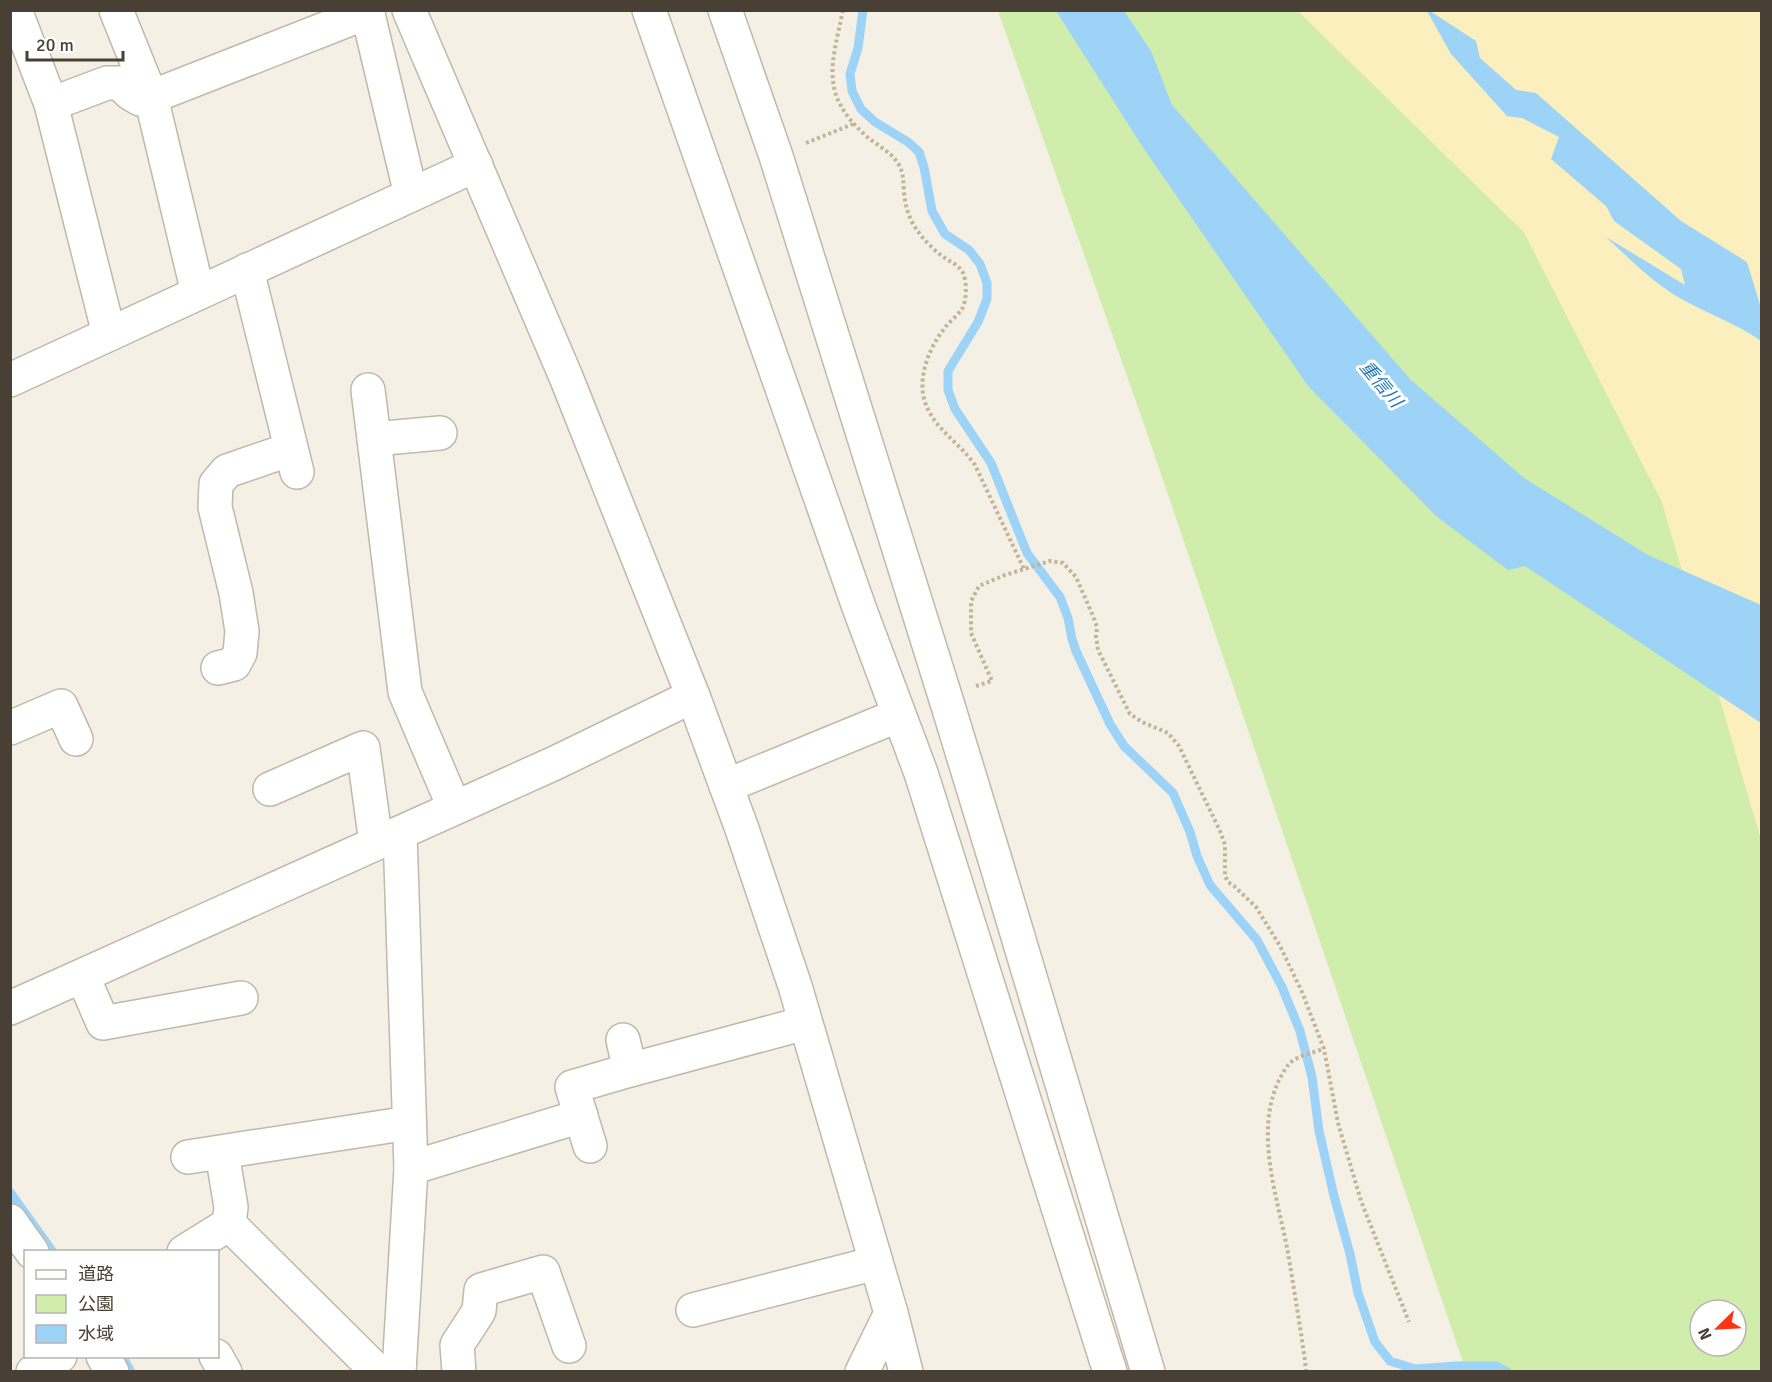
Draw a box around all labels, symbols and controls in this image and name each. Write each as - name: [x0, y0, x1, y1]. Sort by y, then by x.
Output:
- scale bar: [27, 24, 123, 62]
- text: 20 m: [36, 34, 74, 56]
- water label: 重信川: [1355, 356, 1408, 413]
- legend: [24, 1250, 219, 1358]
- text: 道路: [78, 1263, 114, 1285]
- text: 公園: [78, 1293, 114, 1315]
- north arrow: [1688, 1298, 1748, 1358]
- text: 水域: [78, 1323, 114, 1345]
- text: N: [1694, 1325, 1717, 1343]

